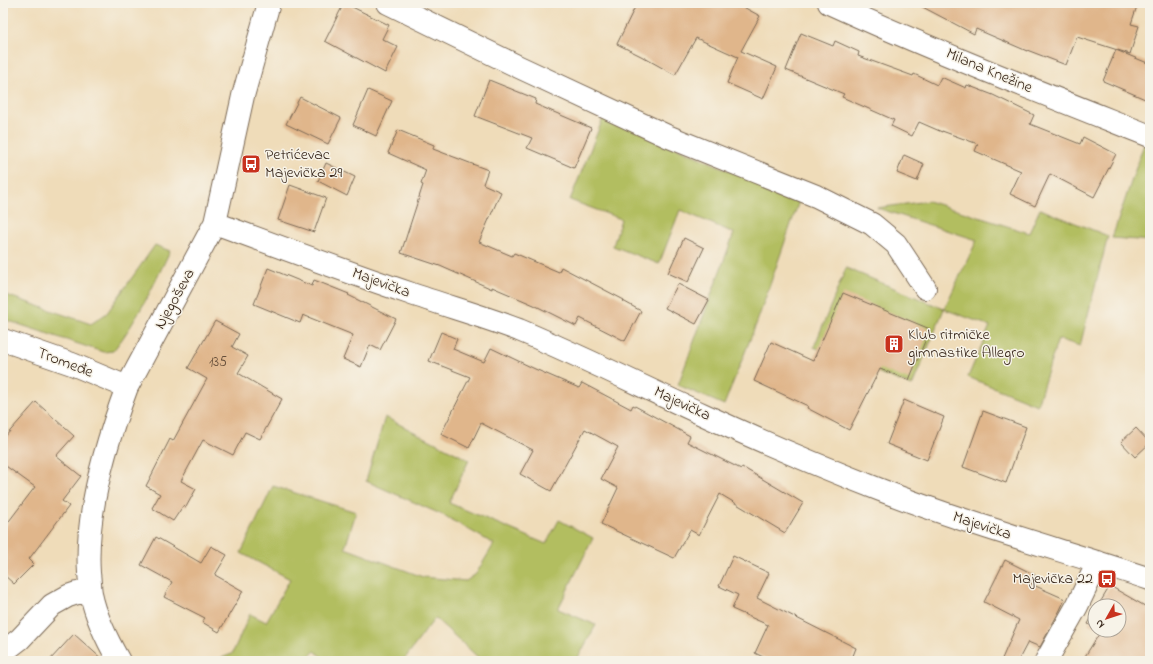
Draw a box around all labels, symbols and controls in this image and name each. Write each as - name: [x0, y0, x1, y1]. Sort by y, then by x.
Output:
- street label: Milana Knežine: [942, 42, 1037, 100]
- place label: Petrićevac Majevička 29: [265, 143, 342, 185]
- bus stop icon: Petrićevac Majevička 29: [240, 153, 262, 175]
- street label: Majevička: [348, 261, 414, 305]
- street label: Njegoševa: [148, 264, 202, 334]
- place label: Klub ritmičke gimnastike Allegro: [907, 323, 1024, 365]
- building icon: Klub ritmičke gimnastike Allegro: [883, 333, 905, 355]
- street label: Tromeđe: [34, 341, 97, 385]
- house number: 135: [209, 352, 227, 373]
- street label: Majevička: [649, 380, 715, 428]
- street label: Majevička: [950, 505, 1014, 547]
- place label: Majevička 22: [1013, 567, 1093, 591]
- bus stop icon: Majevička 22: [1096, 568, 1118, 590]
- north arrow: [1087, 598, 1127, 638]
- text: N: [1091, 616, 1109, 632]

